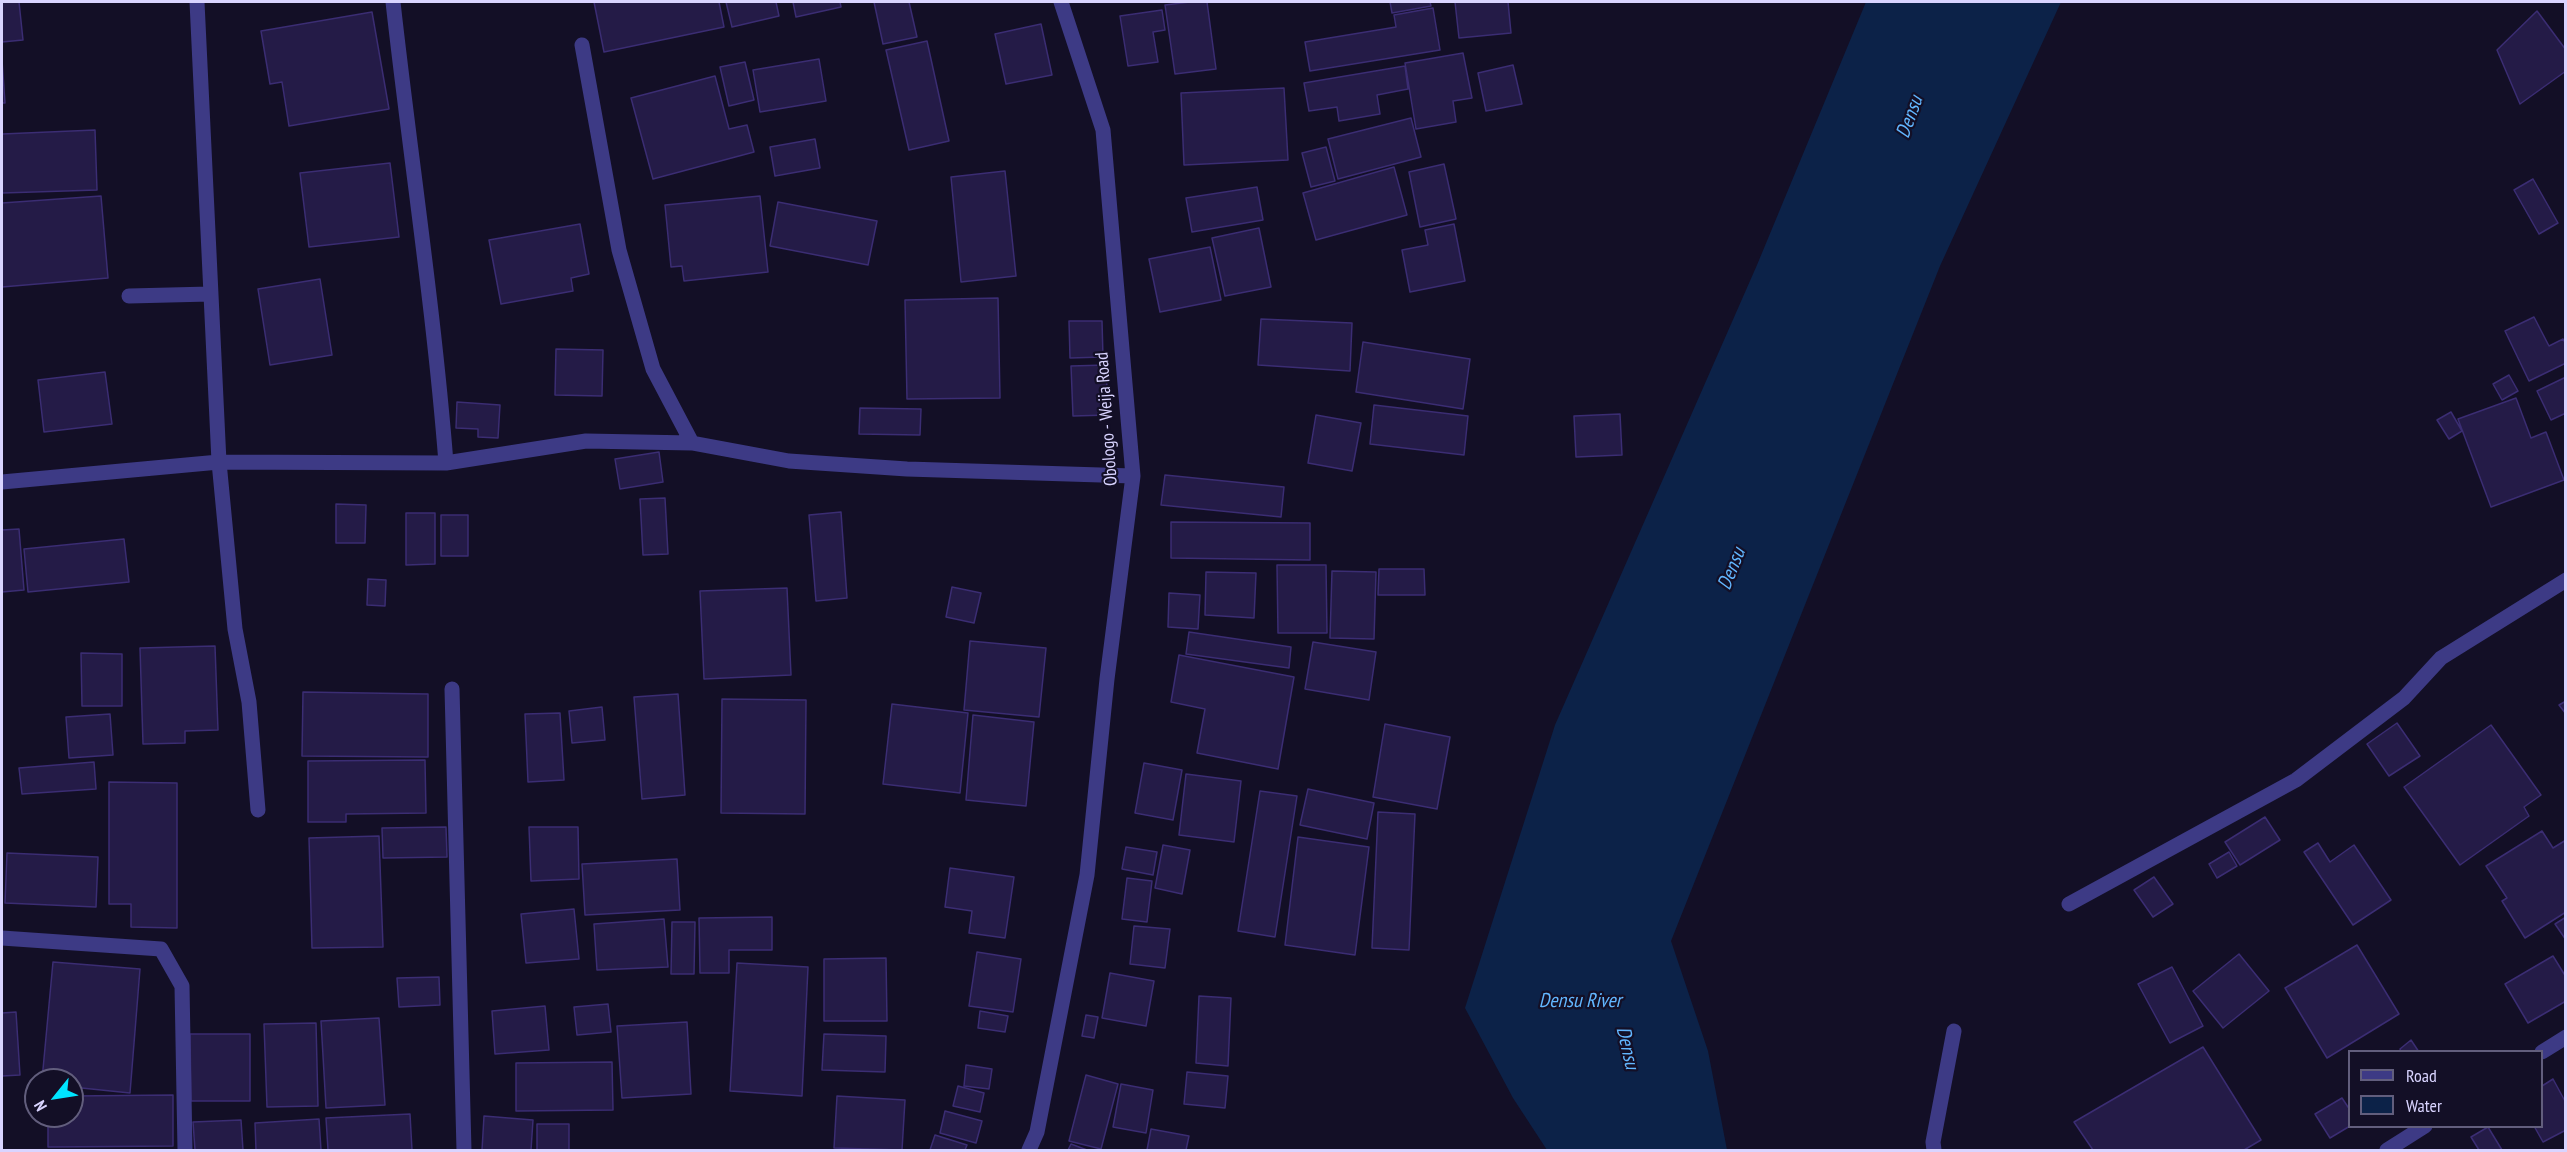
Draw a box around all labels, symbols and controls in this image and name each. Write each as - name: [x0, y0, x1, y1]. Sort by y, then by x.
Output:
- water label: Densu: [1891, 93, 1929, 141]
- street label: Obologo - Weija Road: [1092, 351, 1122, 487]
- water label: Densu: [1713, 545, 1751, 593]
- water label: Densu River: [1539, 989, 1621, 1013]
- water label: Densu: [1610, 1024, 1644, 1072]
- legend: [2348, 1050, 2543, 1128]
- text: Road: [2406, 1064, 2437, 1087]
- north arrow: [24, 1068, 84, 1128]
- text: Water: [2406, 1094, 2442, 1117]
- text: N: [29, 1097, 51, 1115]

